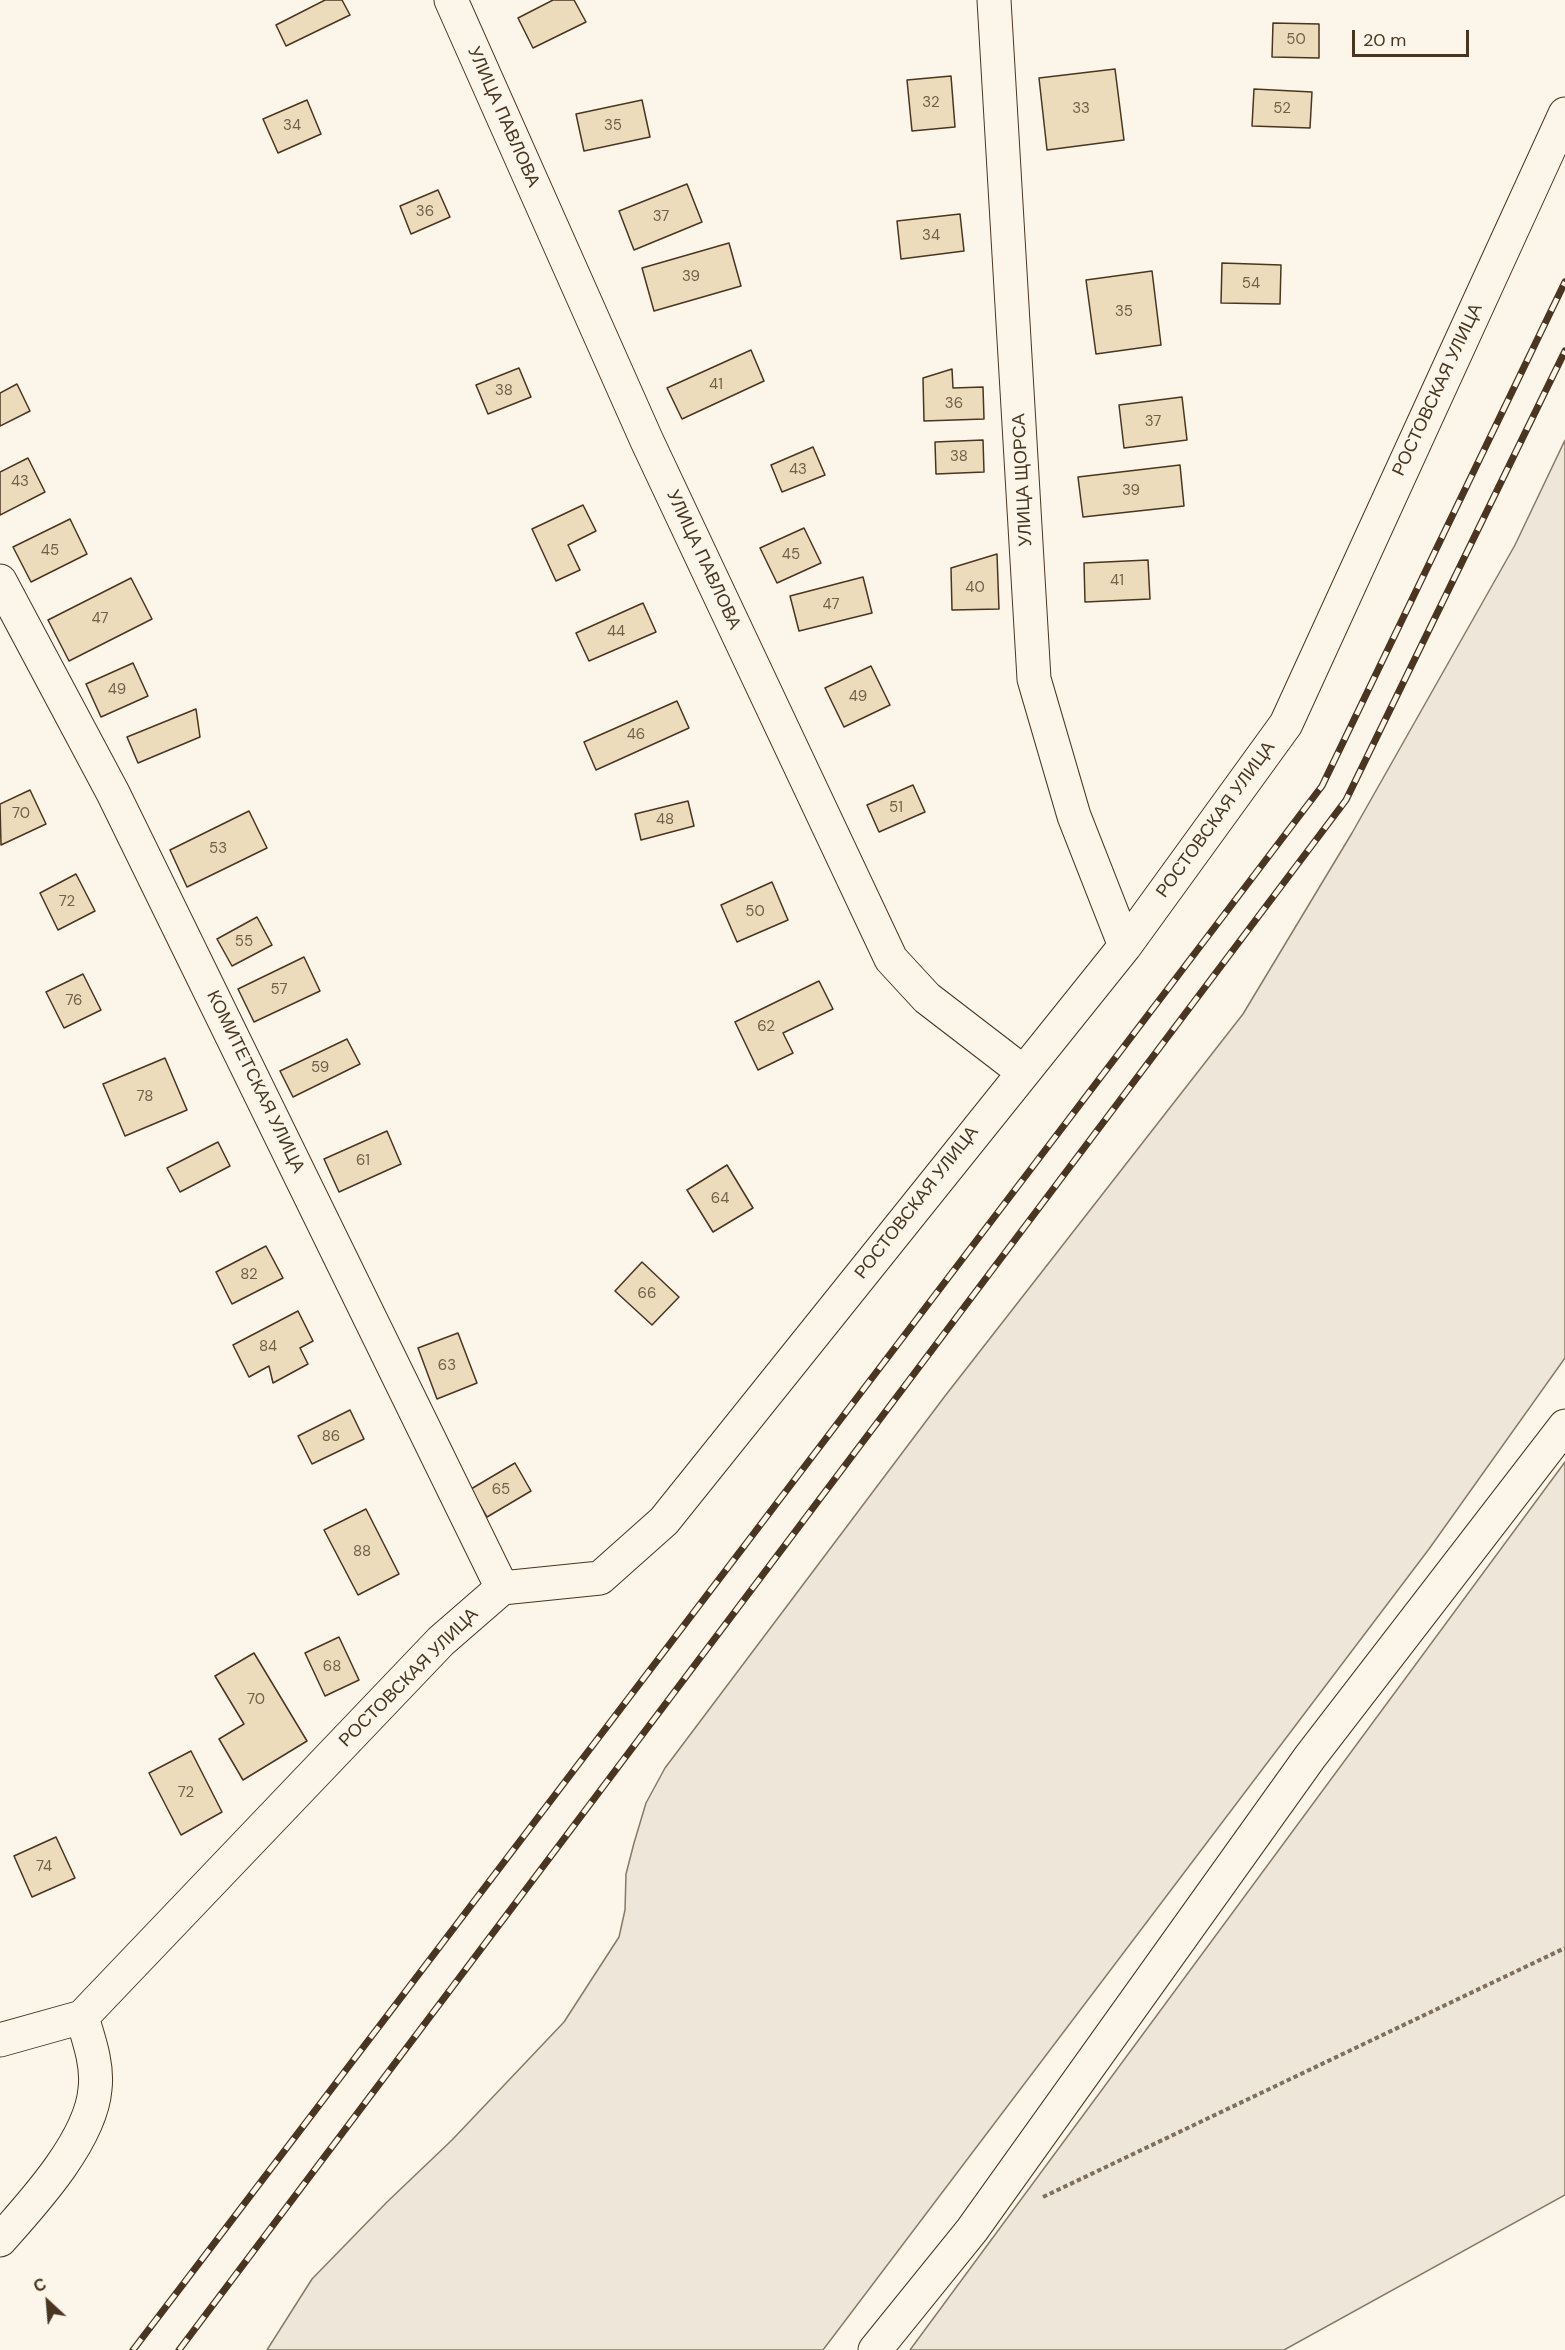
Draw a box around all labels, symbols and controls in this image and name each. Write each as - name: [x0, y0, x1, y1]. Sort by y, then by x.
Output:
- scale bar: [1355, 18, 1472, 56]
- text: 20 m: [1363, 28, 1406, 52]
- house number: 50: [1286, 31, 1306, 49]
- street label: УЛИЦА ПАВЛОВА: [462, 43, 544, 191]
- house number: 32: [922, 94, 940, 112]
- house number: 33: [1072, 100, 1090, 118]
- house number: 52: [1273, 100, 1291, 118]
- house number: 34: [283, 117, 301, 135]
- house number: 35: [604, 117, 622, 135]
- house number: 36: [416, 203, 434, 221]
- house number: 37: [653, 208, 669, 226]
- house number: 34: [922, 227, 940, 245]
- house number: 39: [682, 268, 700, 286]
- house number: 54: [1242, 275, 1260, 293]
- street label: РОСТОВСКАЯ УЛИЦА: [1389, 300, 1487, 480]
- house number: 35: [1115, 303, 1133, 321]
- house number: 41: [709, 376, 723, 394]
- house number: 38: [495, 382, 513, 400]
- house number: 36: [945, 395, 963, 413]
- street label: УЛИЦА ЩОРСА: [1009, 413, 1037, 547]
- house number: 37: [1145, 413, 1161, 431]
- house number: 38: [950, 448, 968, 466]
- house number: 43: [789, 461, 807, 479]
- house number: 43: [11, 473, 29, 491]
- house number: 39: [1122, 482, 1140, 500]
- street label: УЛИЦА ПАВЛОВА: [661, 487, 745, 633]
- house number: 45: [41, 542, 59, 560]
- house number: 45: [782, 546, 800, 564]
- house number: 41: [1110, 572, 1124, 590]
- house number: 40: [965, 579, 985, 597]
- house number: 47: [822, 596, 840, 614]
- house number: 47: [91, 610, 109, 628]
- house number: 44: [607, 623, 625, 641]
- house number: 49: [108, 681, 126, 699]
- house number: 49: [849, 688, 867, 706]
- house number: 46: [627, 726, 645, 744]
- street label: РОСТОВСКАЯ УЛИЦА: [1152, 738, 1280, 902]
- house number: 51: [889, 799, 903, 817]
- house number: 70: [12, 805, 30, 823]
- house number: 48: [656, 811, 674, 829]
- house number: 53: [209, 840, 227, 858]
- house number: 72: [59, 893, 75, 911]
- house number: 50: [745, 903, 765, 921]
- house number: 55: [235, 933, 253, 951]
- house number: 57: [271, 981, 287, 999]
- street label: КОМИТЕТСКАЯ УЛИЦА: [201, 987, 309, 1177]
- house number: 76: [65, 992, 83, 1010]
- house number: 62: [757, 1018, 775, 1036]
- house number: 59: [311, 1059, 329, 1077]
- house number: 78: [137, 1088, 153, 1106]
- street label: РОСТОВСКАЯ УЛИЦА: [851, 1122, 983, 1284]
- house number: 61: [356, 1152, 370, 1170]
- house number: 64: [711, 1190, 729, 1208]
- house number: 82: [240, 1266, 258, 1284]
- house number: 66: [638, 1285, 656, 1303]
- house number: 84: [259, 1338, 277, 1356]
- house number: 63: [438, 1357, 456, 1375]
- house number: 86: [322, 1428, 340, 1446]
- house number: 65: [492, 1481, 510, 1499]
- house number: 88: [353, 1543, 371, 1561]
- street label: РОСТОВСКАЯ УЛИЦА: [335, 1604, 483, 1752]
- house number: 68: [323, 1658, 341, 1676]
- house number: 70: [247, 1691, 265, 1709]
- house number: 72: [178, 1784, 194, 1802]
- house number: 74: [36, 1858, 52, 1876]
- north arrow: [18, 2272, 78, 2332]
- text: С: [30, 2273, 50, 2297]

